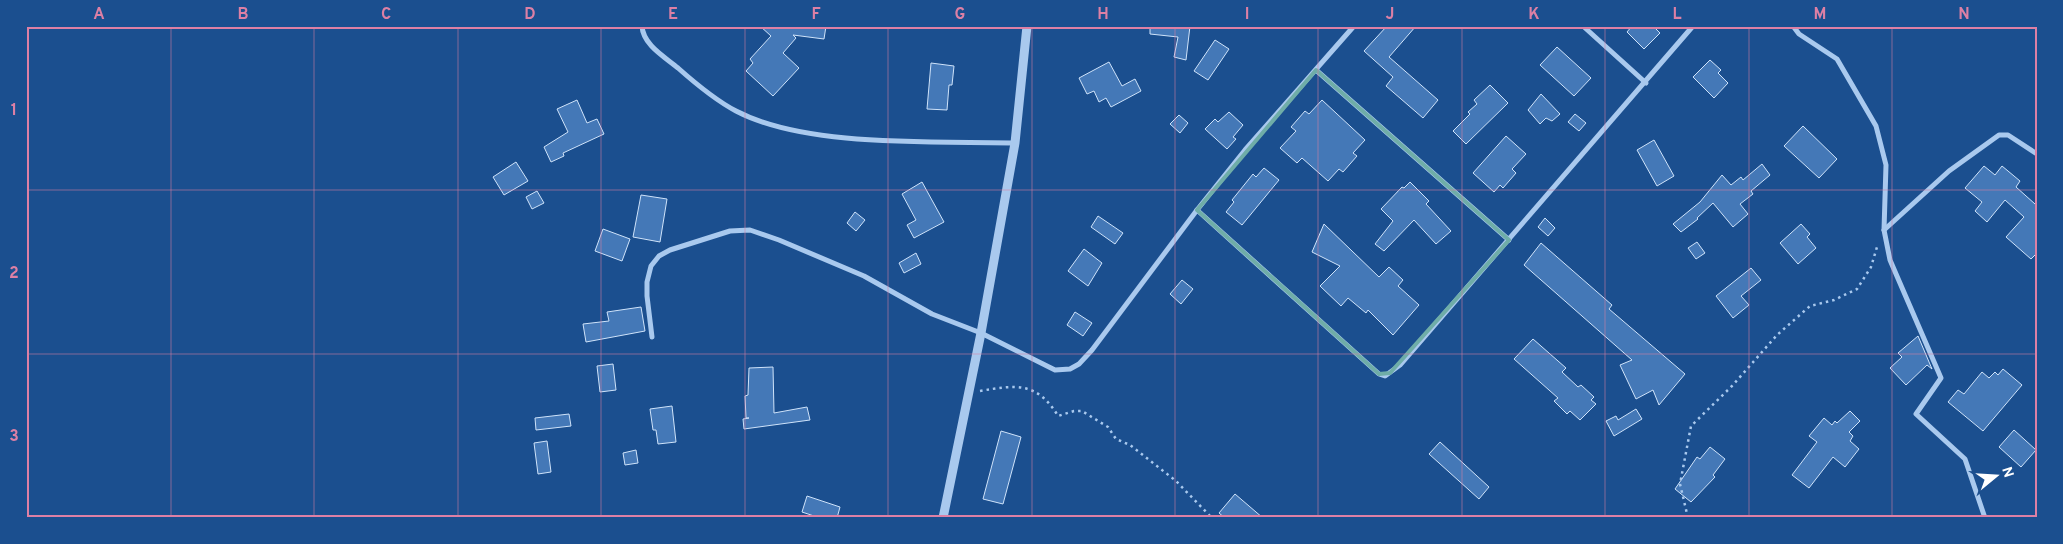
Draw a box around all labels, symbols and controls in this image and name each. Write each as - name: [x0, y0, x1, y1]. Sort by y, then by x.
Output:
- text: A: [93, 5, 105, 25]
- text: B: [237, 5, 249, 25]
- text: C: [381, 5, 391, 25]
- text: D: [524, 5, 536, 25]
- text: E: [668, 5, 678, 25]
- text: F: [811, 5, 821, 25]
- text: G: [955, 5, 965, 25]
- text: H: [1097, 5, 1109, 25]
- text: I: [1245, 5, 1249, 25]
- text: J: [1386, 5, 1394, 25]
- text: K: [1528, 5, 1540, 25]
- text: L: [1672, 5, 1682, 25]
- text: M: [1814, 5, 1826, 25]
- text: N: [1958, 5, 1970, 25]
- text: 1: [11, 101, 17, 121]
- text: 2: [9, 264, 19, 284]
- text: 3: [9, 427, 19, 447]
- north arrow: [1970, 452, 2020, 502]
- text: N: [1997, 465, 2017, 480]

